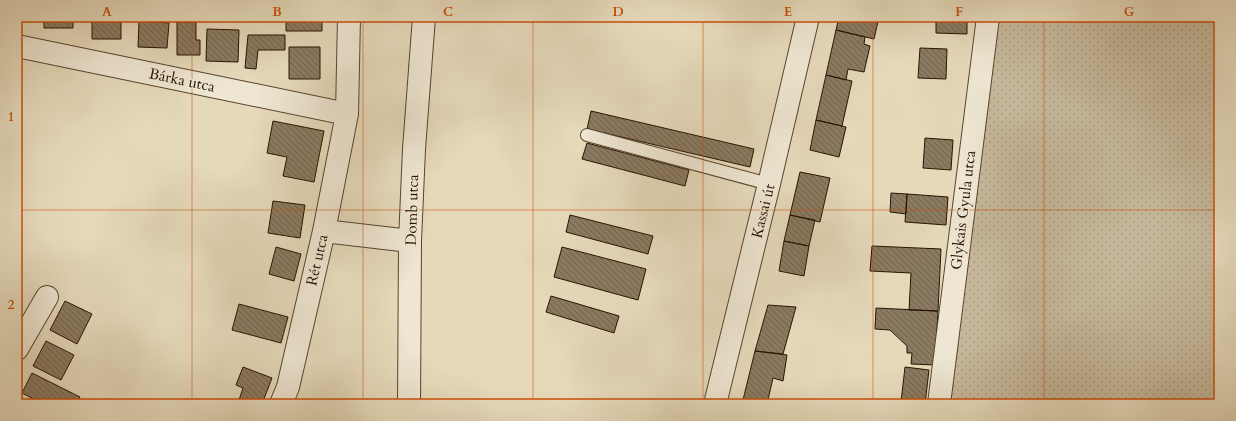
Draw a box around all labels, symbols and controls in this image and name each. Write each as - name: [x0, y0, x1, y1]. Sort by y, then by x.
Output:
- text: A: [102, 3, 112, 21]
- text: B: [272, 3, 282, 21]
- text: C: [443, 3, 453, 21]
- text: D: [612, 3, 624, 21]
- text: E: [784, 3, 792, 21]
- text: F: [955, 3, 963, 21]
- text: G: [1124, 3, 1135, 21]
- street label: Bárka utca: [147, 63, 217, 97]
- text: 1: [8, 108, 14, 126]
- street label: Glykais Gyula utca: [946, 149, 980, 271]
- street label: Domb utca: [401, 173, 423, 246]
- street label: Kassai út: [747, 181, 779, 240]
- street label: Rét utca: [301, 232, 333, 288]
- text: 2: [8, 296, 15, 314]

